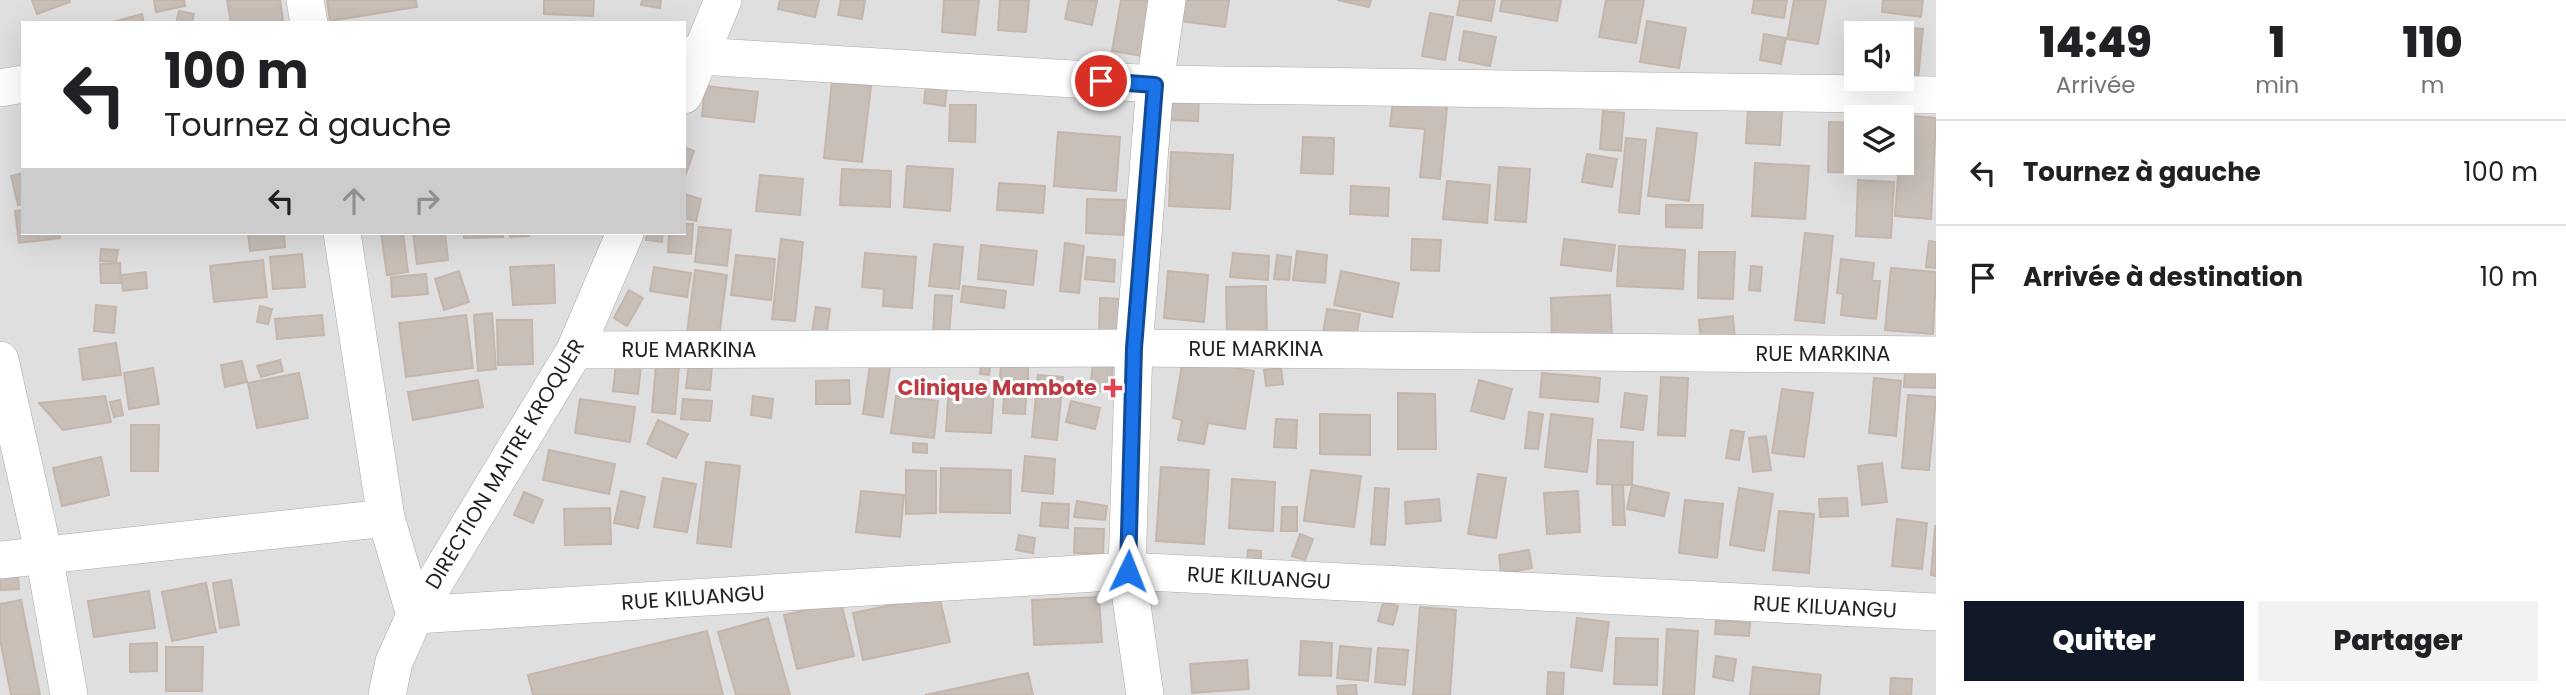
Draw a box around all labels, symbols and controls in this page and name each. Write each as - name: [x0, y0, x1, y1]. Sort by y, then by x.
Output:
- text: 14:49: [2039, 13, 2152, 72]
- text: 1: [2269, 13, 2285, 72]
- text: 110: [2403, 13, 2463, 72]
- map controls: [1844, 21, 1914, 175]
- button: sound: [1844, 21, 1914, 91]
- text: 100 m: [164, 37, 309, 105]
- icon: left: [49, 49, 140, 140]
- pin: [1071, 51, 1131, 111]
- icon: arrive: [1082, 62, 1120, 100]
- text: Arrivée: [2056, 69, 2135, 101]
- text: min: [2255, 69, 2299, 101]
- text: m: [2421, 69, 2444, 101]
- text: Tournez à gauche: [164, 102, 451, 147]
- button: layers: [1844, 105, 1914, 175]
- icon: left: [1964, 154, 2002, 192]
- text: Tournez à gauche: [2023, 154, 2261, 190]
- text: 100 m: [2463, 154, 2538, 190]
- icon: left: [262, 182, 300, 220]
- icon: ahead: [335, 182, 373, 220]
- icon: right: [408, 182, 446, 220]
- icon: arrive: [1964, 259, 2002, 297]
- text: Arrivée à destination: [2023, 259, 2303, 295]
- text: 10 m: [2480, 259, 2538, 295]
- street label: DIRECTION MAITRE KROQUER: [418, 333, 591, 594]
- street label: RUE MARKINA: [1189, 334, 1324, 363]
- street label: RUE MARKINA: [622, 335, 757, 364]
- street label: RUE MARKINA: [1756, 339, 1891, 368]
- place label: Clinique Mambote: [898, 373, 1097, 402]
- marker: Clinique Mambote: [1103, 378, 1123, 398]
- position arrow: [1091, 534, 1165, 608]
- street label: RUE KILUANGU: [1186, 559, 1332, 596]
- street label: RUE KILUANGU: [620, 578, 766, 617]
- street label: RUE KILUANGU: [1752, 588, 1898, 625]
- button: Quitter: [1964, 601, 2244, 681]
- button: Partager: [2258, 601, 2538, 681]

